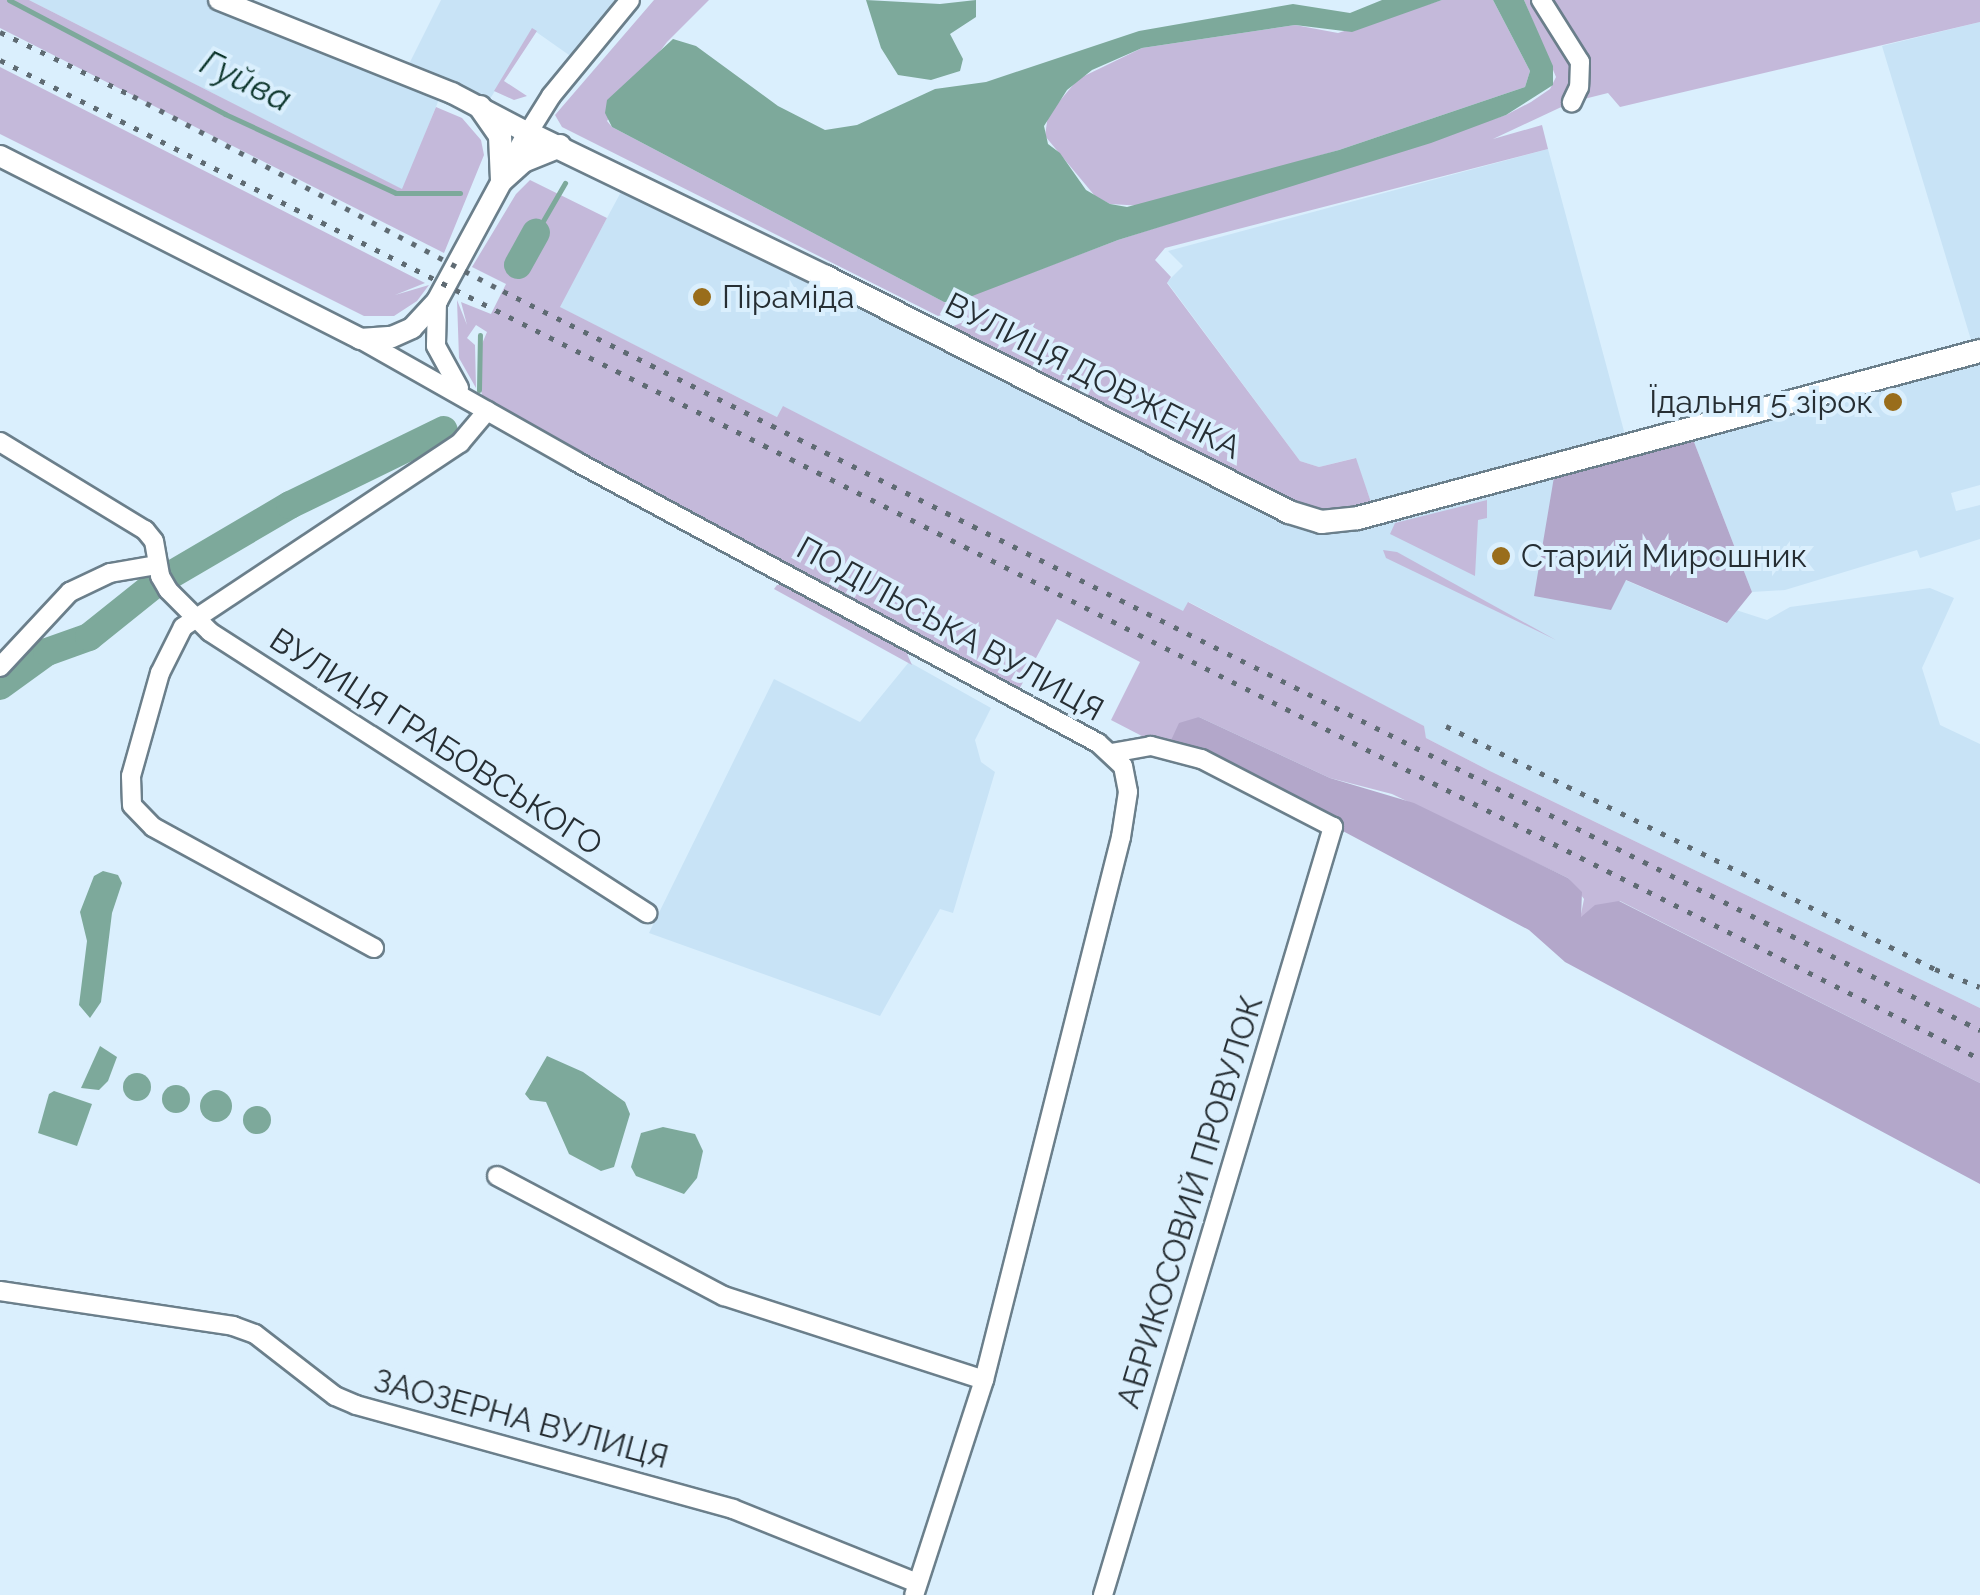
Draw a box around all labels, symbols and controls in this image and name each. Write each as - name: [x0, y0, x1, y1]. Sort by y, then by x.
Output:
- water label: Гуйва: [194, 41, 298, 121]
- place label: Піраміда: [722, 278, 854, 316]
- street label: ВУЛИЦЯ ДОВЖЕНКА: [939, 285, 1247, 467]
- marker: Піраміда: [691, 286, 713, 308]
- place label: Їдальня 5 зірок: [1649, 383, 1873, 421]
- marker: Їдальня 5 зірок: [1882, 391, 1904, 413]
- street label: ПОДІЛЬСЬКА ВУЛИЦЯ: [790, 528, 1110, 730]
- place label: Старий Мирошник: [1521, 537, 1807, 575]
- marker: Старий Мирошник: [1490, 545, 1512, 567]
- street label: ВУЛИЦЯ ГРАБОВСЬКОГО: [263, 620, 609, 864]
- street label: АБРИКОСОВИЙ ПРОВУЛОК: [1109, 991, 1271, 1413]
- street label: ЗАОЗЕРНА ВУЛИЦЯ: [369, 1361, 673, 1477]

